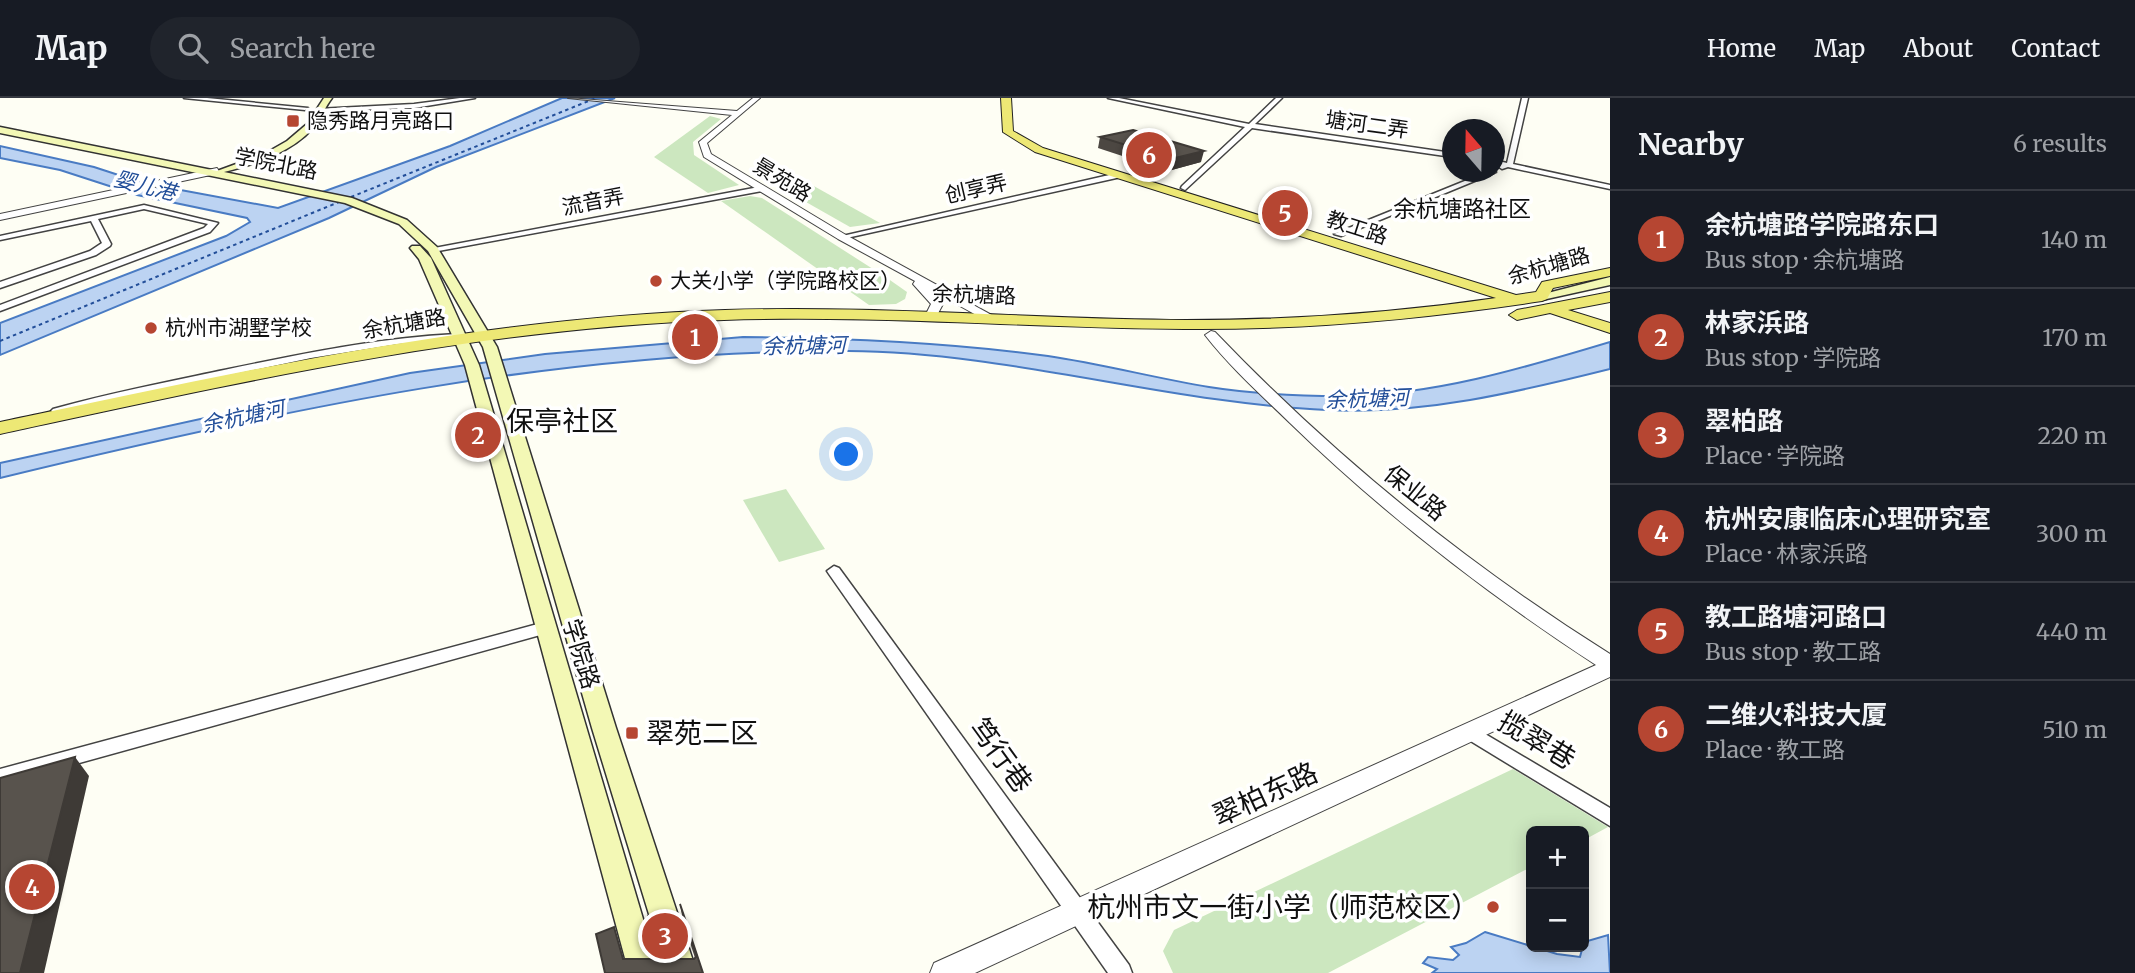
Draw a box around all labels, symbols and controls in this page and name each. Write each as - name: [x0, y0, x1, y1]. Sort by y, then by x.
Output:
- search box: [150, 17, 640, 80]
- text: Map: [35, 28, 108, 69]
- icon: search: [174, 29, 212, 67]
- text: Search here: [230, 32, 375, 65]
- text: Home: [1707, 33, 1776, 64]
- text: Map: [1814, 33, 1865, 64]
- text: About: [1903, 33, 1973, 64]
- text: Contact: [2011, 33, 2100, 64]
- street label: 塘河二弄: [1324, 105, 1411, 144]
- place label: 隐秀路月亮路口: [307, 107, 454, 134]
- marker: 隐秀路月亮路口: [285, 113, 301, 129]
- north arrow: [1442, 119, 1505, 182]
- text: Nearby: [1638, 125, 1744, 163]
- pin: 6: [1126, 129, 1172, 181]
- text: 6 results: [2013, 129, 2107, 158]
- street label: 学院北路: [232, 142, 320, 185]
- street label: 景苑路: [748, 152, 816, 207]
- water label: 婴儿港: [111, 165, 182, 207]
- street label: 创享弄: [942, 168, 1010, 209]
- street label: 流音弄: [559, 182, 626, 221]
- pin: 5: [1262, 187, 1308, 239]
- district label: 余杭塘路社区: [1393, 194, 1531, 223]
- street label: 教工路: [1323, 205, 1391, 250]
- text: 余杭塘路学院路东口: [1705, 208, 1939, 241]
- text: 1: [1656, 225, 1666, 254]
- text: 140 m: [2041, 225, 2107, 254]
- street label: 余杭塘路: [1505, 241, 1593, 290]
- text: Bus stop · 余杭塘路: [1705, 245, 1904, 274]
- place label: 大关小学（学院路校区）: [670, 267, 901, 294]
- marker: 大关小学（学院路校区）: [648, 273, 664, 289]
- street label: 余杭塘路: [932, 280, 1016, 309]
- street label: 余杭塘路: [360, 303, 448, 344]
- text: 林家浜路: [1705, 306, 1809, 339]
- pin: 1: [672, 311, 718, 363]
- place label: 杭州市湖墅学校: [165, 314, 312, 341]
- marker: 杭州市湖墅学校: [143, 320, 159, 336]
- text: 2: [1654, 323, 1668, 352]
- text: 170 m: [2042, 323, 2107, 352]
- water label: 余杭塘河: [762, 331, 850, 360]
- text: Bus stop · 学院路: [1705, 343, 1881, 372]
- water label: 余杭塘河: [1325, 383, 1413, 413]
- water label: 余杭塘河: [199, 394, 291, 438]
- district label: 保亭社区: [506, 403, 618, 439]
- text: 翠柏路: [1705, 404, 1783, 437]
- pin: 2: [455, 409, 501, 461]
- text: 3: [1654, 421, 1668, 450]
- text: 220 m: [2037, 421, 2107, 450]
- your location: [829, 437, 863, 471]
- text: Place · 学院路: [1705, 441, 1845, 470]
- street label: 保业路: [1378, 458, 1453, 527]
- text: 杭州安康临床心理研究室: [1705, 502, 1991, 535]
- text: 4: [1654, 519, 1668, 548]
- text: 300 m: [2036, 519, 2107, 548]
- text: Place · 林家浜路: [1705, 539, 1868, 568]
- text: 教工路塘河路口: [1705, 600, 1887, 633]
- street label: 学院路: [556, 615, 607, 693]
- text: 5: [1654, 617, 1668, 646]
- text: 440 m: [2036, 617, 2107, 646]
- text: Bus stop · 教工路: [1705, 637, 1881, 666]
- text: 二维火科技大厦: [1705, 698, 1887, 731]
- street label: 揽翠巷: [1492, 703, 1582, 777]
- street label: 笃行巷: [962, 710, 1040, 800]
- place label: 翠苑二区: [646, 715, 758, 751]
- text: 6: [1654, 715, 1668, 744]
- text: 510 m: [2042, 715, 2107, 744]
- marker: 翠苑二区: [624, 725, 640, 741]
- text: Place · 教工路: [1705, 735, 1845, 764]
- street label: 翠柏东路: [1207, 754, 1323, 834]
- map controls: [1526, 826, 1589, 952]
- button: +: [1526, 826, 1589, 889]
- pin: 4: [9, 861, 55, 913]
- place label: 杭州市文一街小学（师范校区）: [1087, 889, 1479, 925]
- button: −: [1526, 889, 1589, 952]
- marker: 杭州市文一街小学（师范校区）: [1485, 899, 1501, 915]
- pin: 3: [642, 910, 688, 962]

